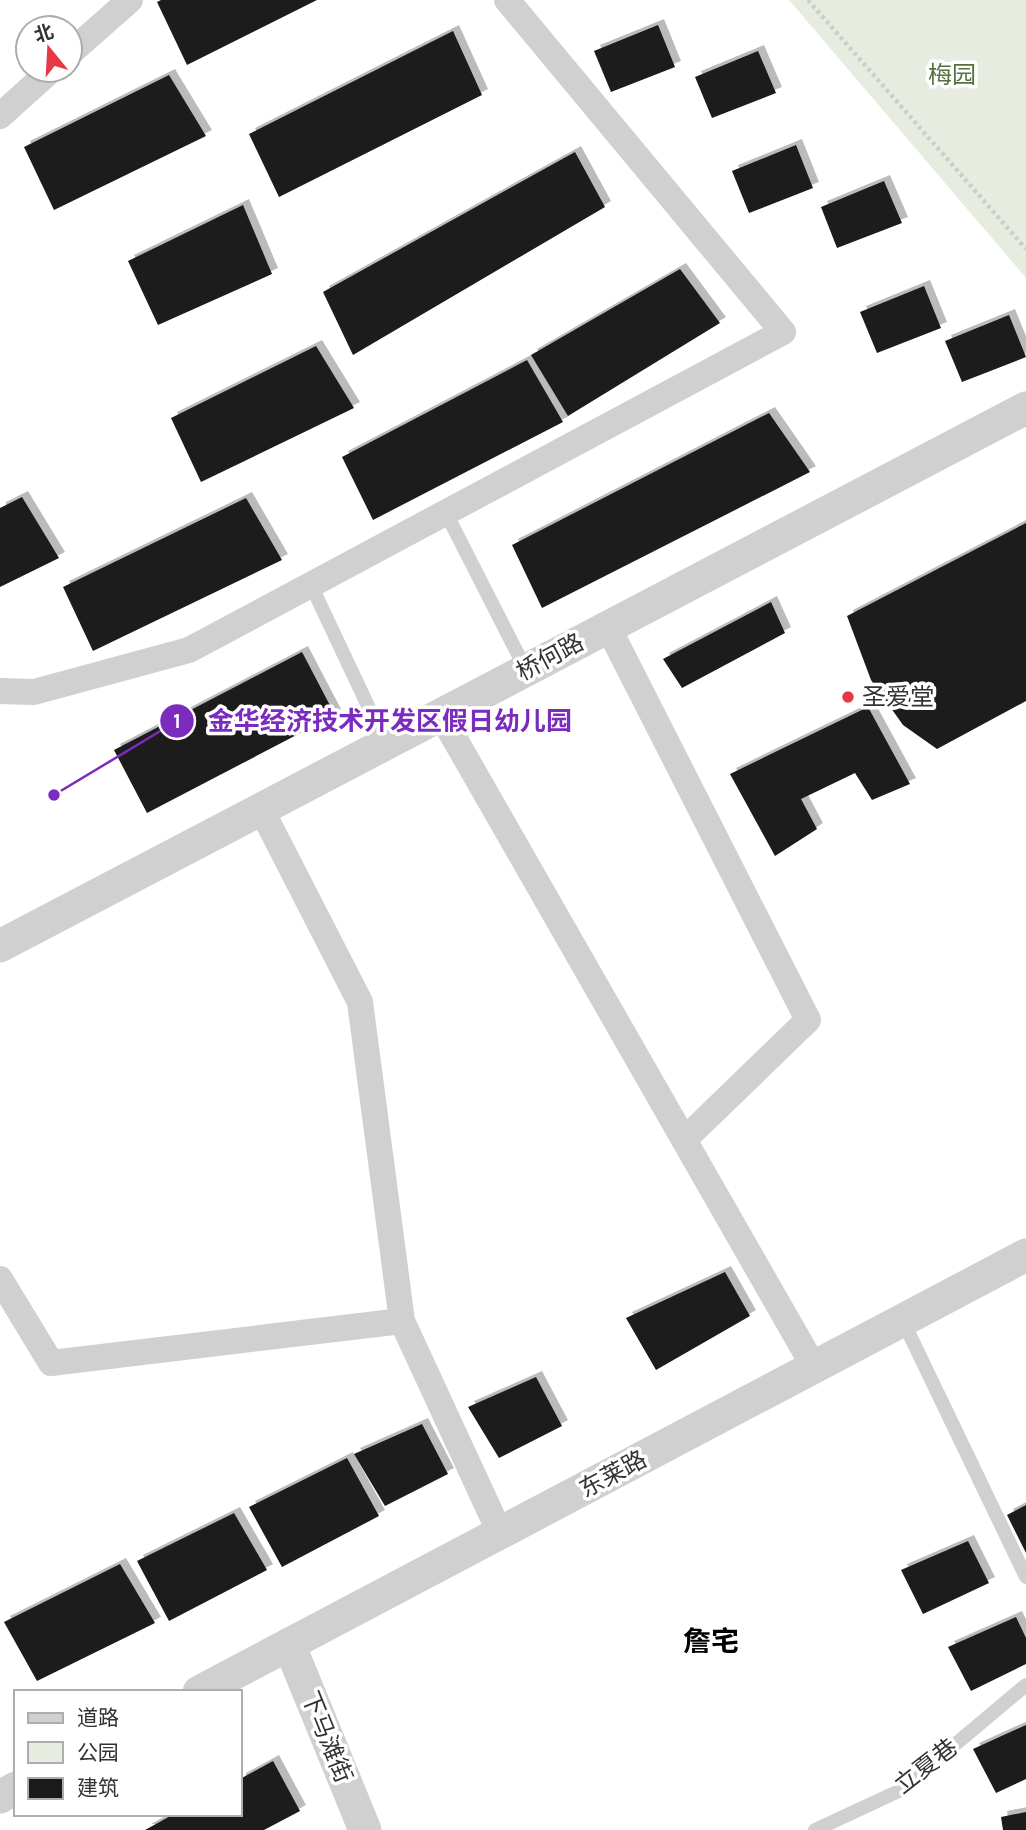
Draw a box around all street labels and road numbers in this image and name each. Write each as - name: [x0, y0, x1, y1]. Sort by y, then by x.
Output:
- street label: 桥何路: [512, 628, 588, 686]
- street label: 东莱路: [575, 1445, 651, 1503]
- street label: 下马滩街: [296, 1687, 358, 1787]
- street label: 立夏巷: [889, 1733, 963, 1799]

